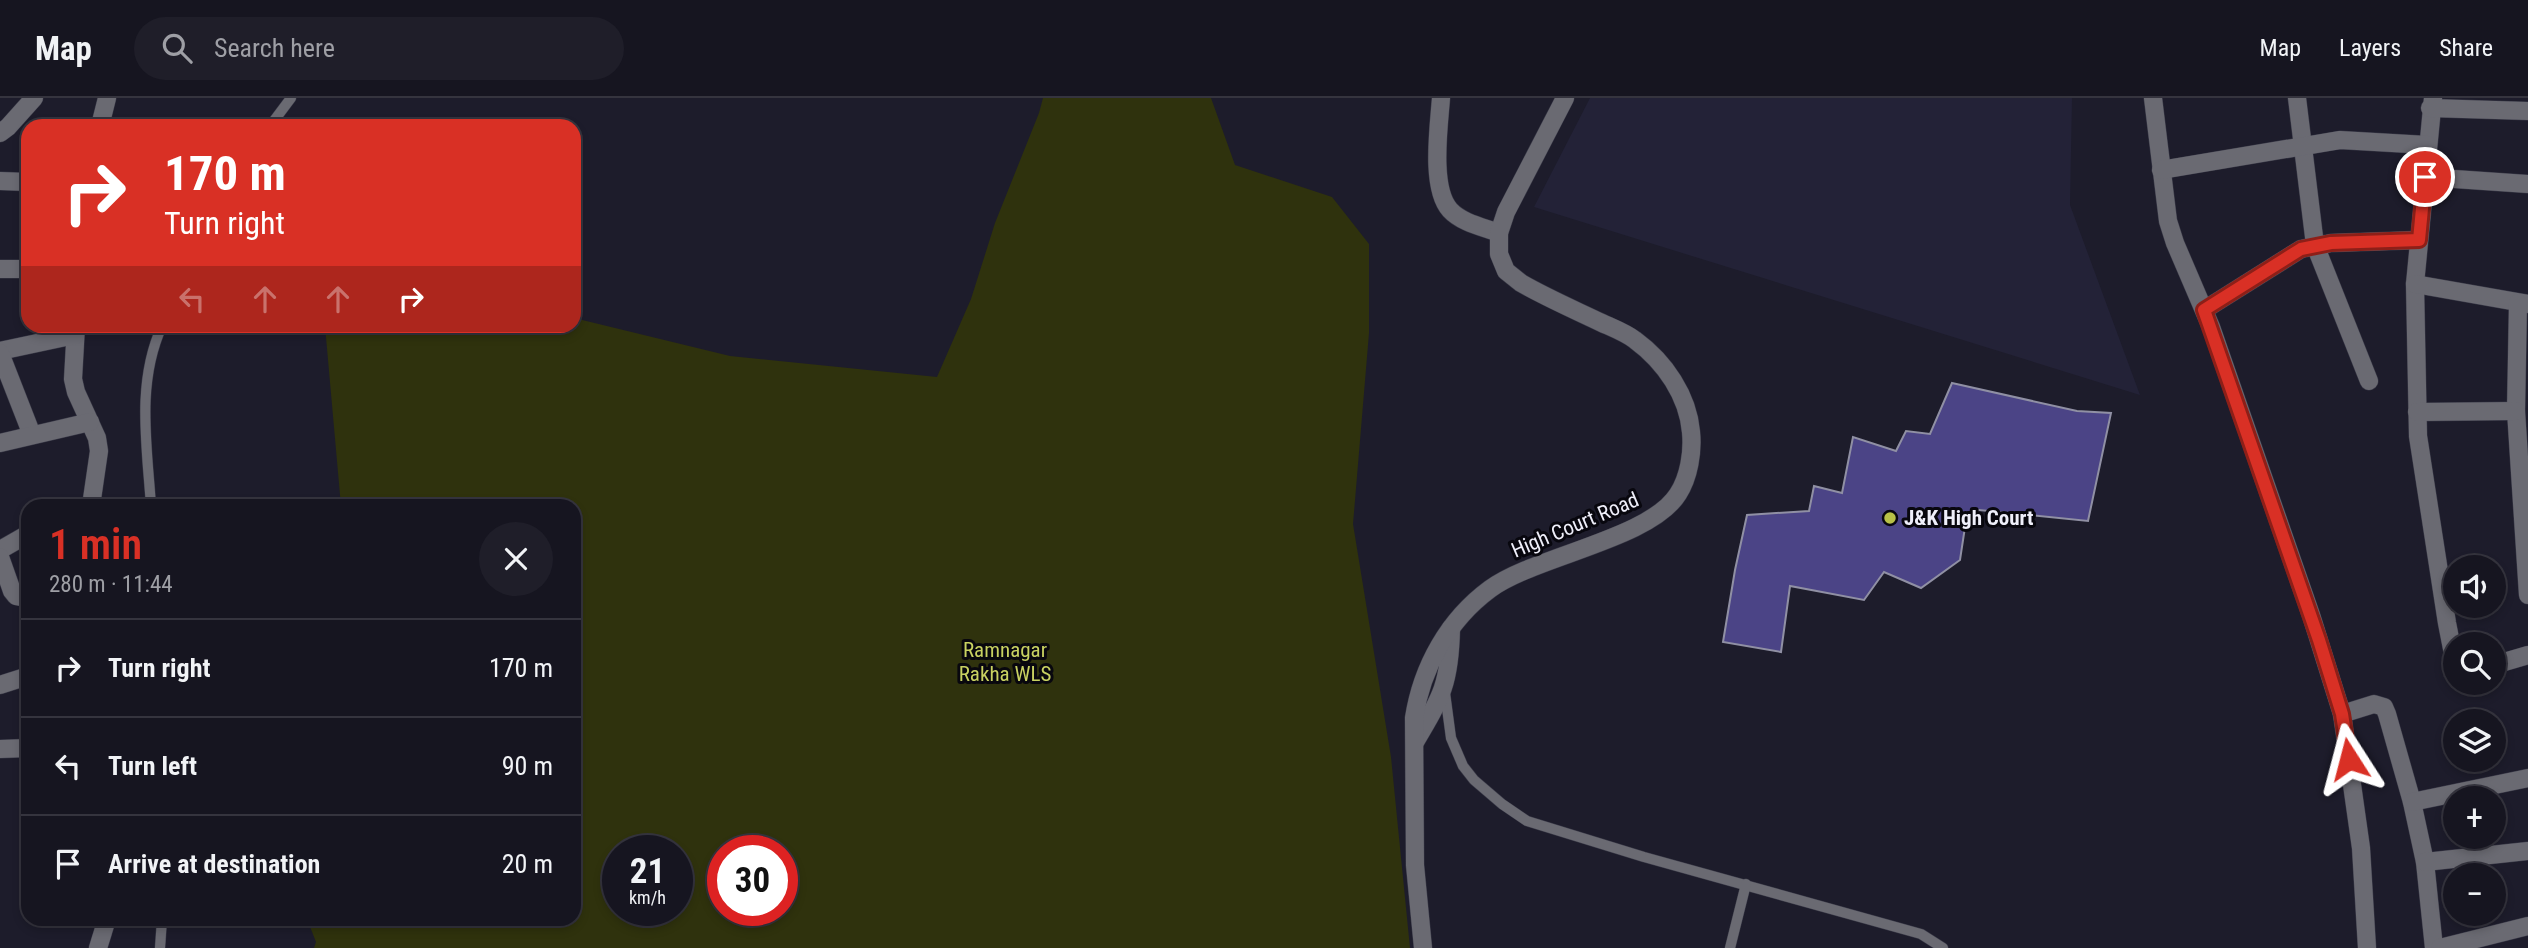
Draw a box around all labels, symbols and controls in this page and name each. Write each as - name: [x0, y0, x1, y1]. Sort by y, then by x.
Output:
- search box: [134, 17, 624, 80]
- text: Map: [35, 29, 92, 68]
- icon: search: [158, 29, 196, 67]
- text: Search here: [214, 33, 335, 63]
- text: Map: [2260, 34, 2301, 62]
- text: Layers: [2339, 34, 2401, 62]
- text: Share: [2439, 34, 2493, 62]
- text: 170 m: [164, 145, 286, 202]
- icon: right: [49, 147, 140, 238]
- pin: [2395, 147, 2455, 207]
- icon: arrive: [2406, 158, 2444, 196]
- text: Turn right: [164, 204, 285, 242]
- icon: left: [173, 280, 211, 318]
- icon: ahead: [246, 280, 284, 318]
- icon: ahead: [319, 280, 357, 318]
- icon: right: [392, 280, 430, 318]
- street label: High Court Road: [1508, 487, 1642, 563]
- place label: J&K High Court: [1904, 506, 2033, 530]
- marker: J&K High Court: [1882, 510, 1898, 526]
- text: 1 min: [49, 520, 142, 569]
- button: close: [479, 522, 553, 596]
- map controls: [2443, 555, 2506, 926]
- button: sound: [2443, 555, 2506, 618]
- text: 280 m · 11:44: [49, 571, 173, 598]
- button: search: [2443, 632, 2506, 695]
- park label: Ramnagar Rakha WLS: [959, 638, 1051, 686]
- icon: right: [49, 649, 87, 687]
- text: Turn right: [108, 653, 210, 683]
- text: 170 m: [489, 653, 553, 683]
- button: layers: [2443, 709, 2506, 772]
- position arrow: [2312, 722, 2386, 796]
- icon: left: [49, 747, 87, 785]
- text: Turn left: [108, 751, 197, 781]
- text: 90 m: [502, 751, 553, 781]
- button: +: [2443, 786, 2506, 849]
- speed limit sign: 30: [707, 835, 798, 926]
- icon: arrive: [49, 845, 87, 883]
- text: Arrive at destination: [108, 849, 320, 879]
- text: 20 m: [502, 849, 553, 879]
- text: 21: [630, 851, 665, 892]
- button: −: [2443, 863, 2506, 926]
- text: km/h: [629, 887, 666, 908]

